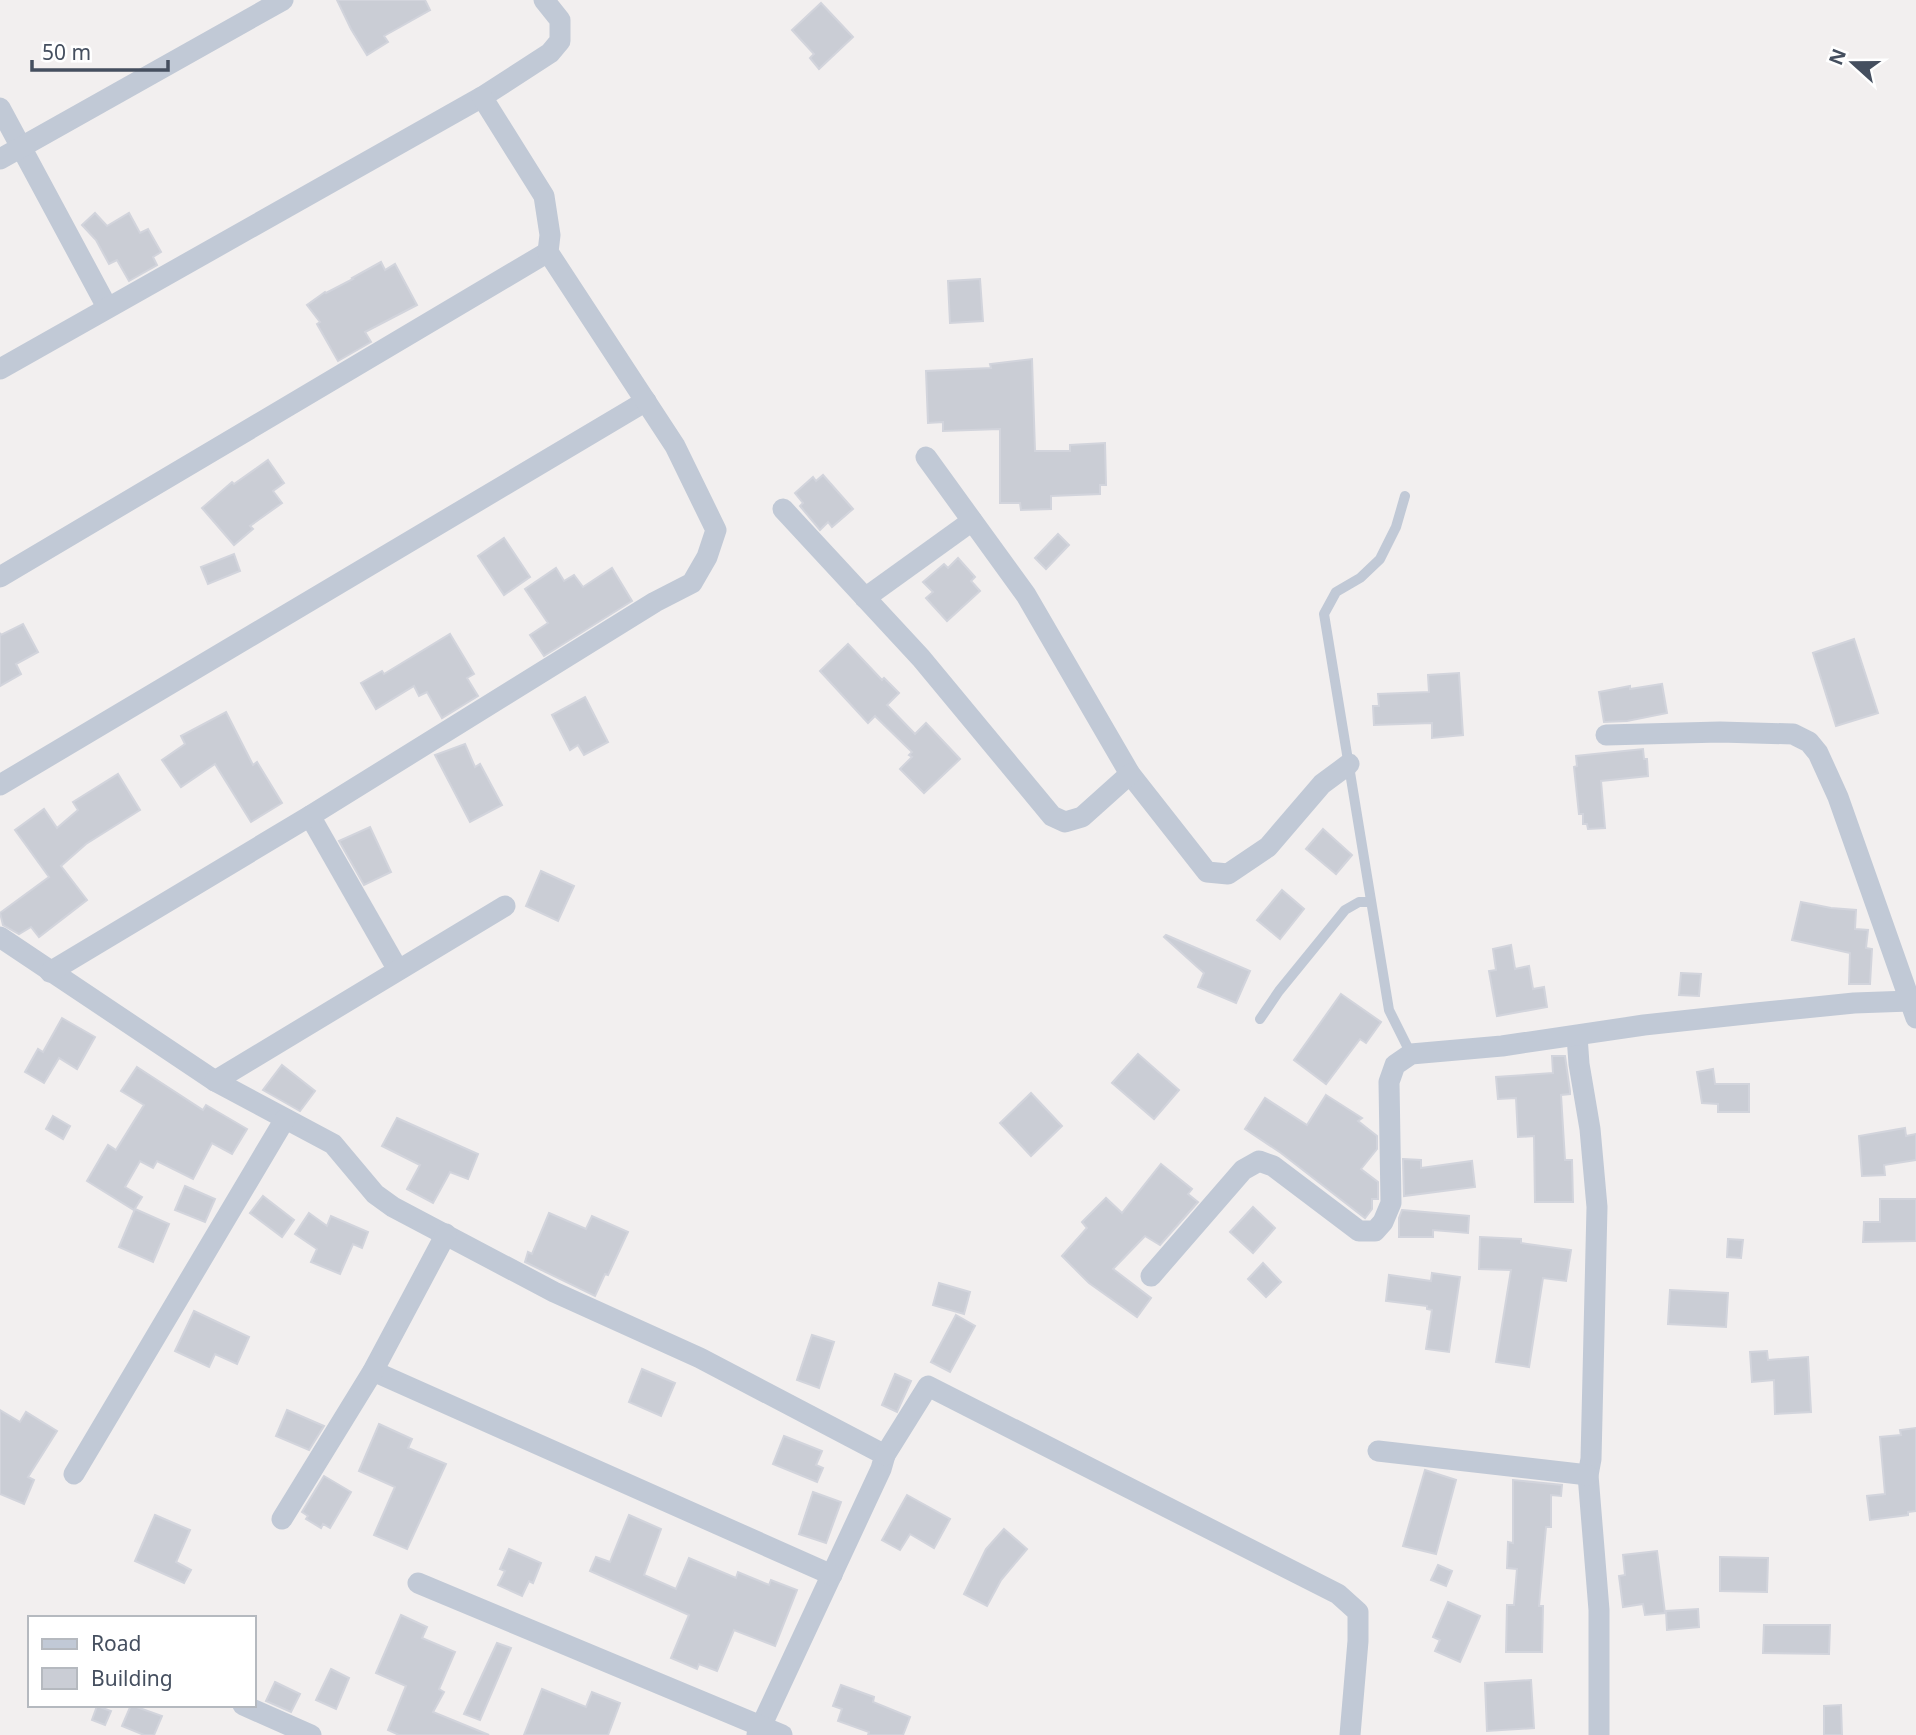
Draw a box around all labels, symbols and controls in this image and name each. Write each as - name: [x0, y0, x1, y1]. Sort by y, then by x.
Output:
- scale bar: [32, 28, 168, 72]
- north arrow: [1818, 28, 1888, 98]
- text: 50 m: [42, 38, 91, 66]
- text: N: [1822, 45, 1852, 69]
- legend: [28, 1616, 256, 1707]
- text: Road: [91, 1629, 141, 1657]
- text: Building: [91, 1664, 173, 1692]

